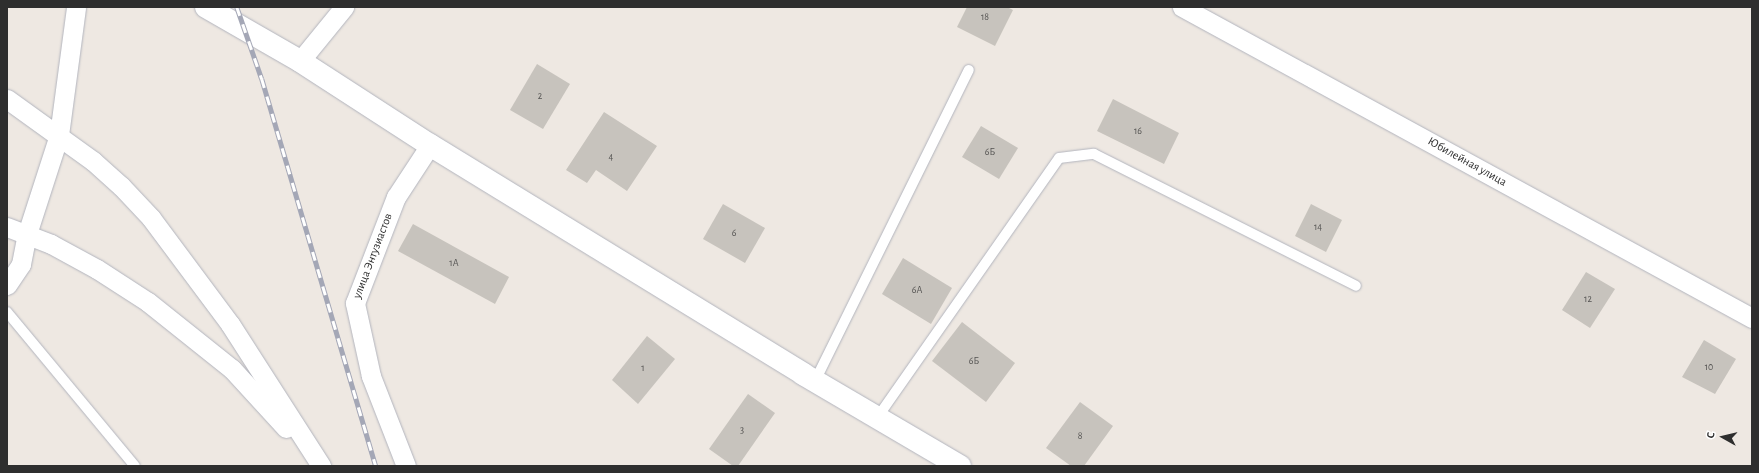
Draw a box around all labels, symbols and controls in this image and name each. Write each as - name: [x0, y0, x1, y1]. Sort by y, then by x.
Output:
- house number: 18: [981, 12, 989, 24]
- house number: 2: [538, 91, 542, 103]
- house number: 16: [1134, 126, 1142, 138]
- street label: Юбилейная улица: [1425, 134, 1509, 190]
- house number: 6Б: [985, 147, 995, 159]
- house number: 4: [609, 152, 613, 164]
- street label: улица Энтузиастов: [350, 211, 396, 301]
- house number: 14: [1314, 222, 1322, 234]
- house number: 6: [732, 228, 736, 240]
- house number: 1А: [449, 258, 459, 270]
- house number: 6А: [912, 285, 922, 297]
- house number: 12: [1584, 294, 1592, 306]
- house number: 6Б: [969, 356, 979, 368]
- house number: 10: [1705, 362, 1713, 374]
- house number: 1: [641, 363, 645, 375]
- north arrow: [1703, 417, 1743, 457]
- house number: 3: [740, 425, 744, 437]
- house number: 8: [1078, 431, 1082, 443]
- text: С: [1705, 431, 1716, 439]

